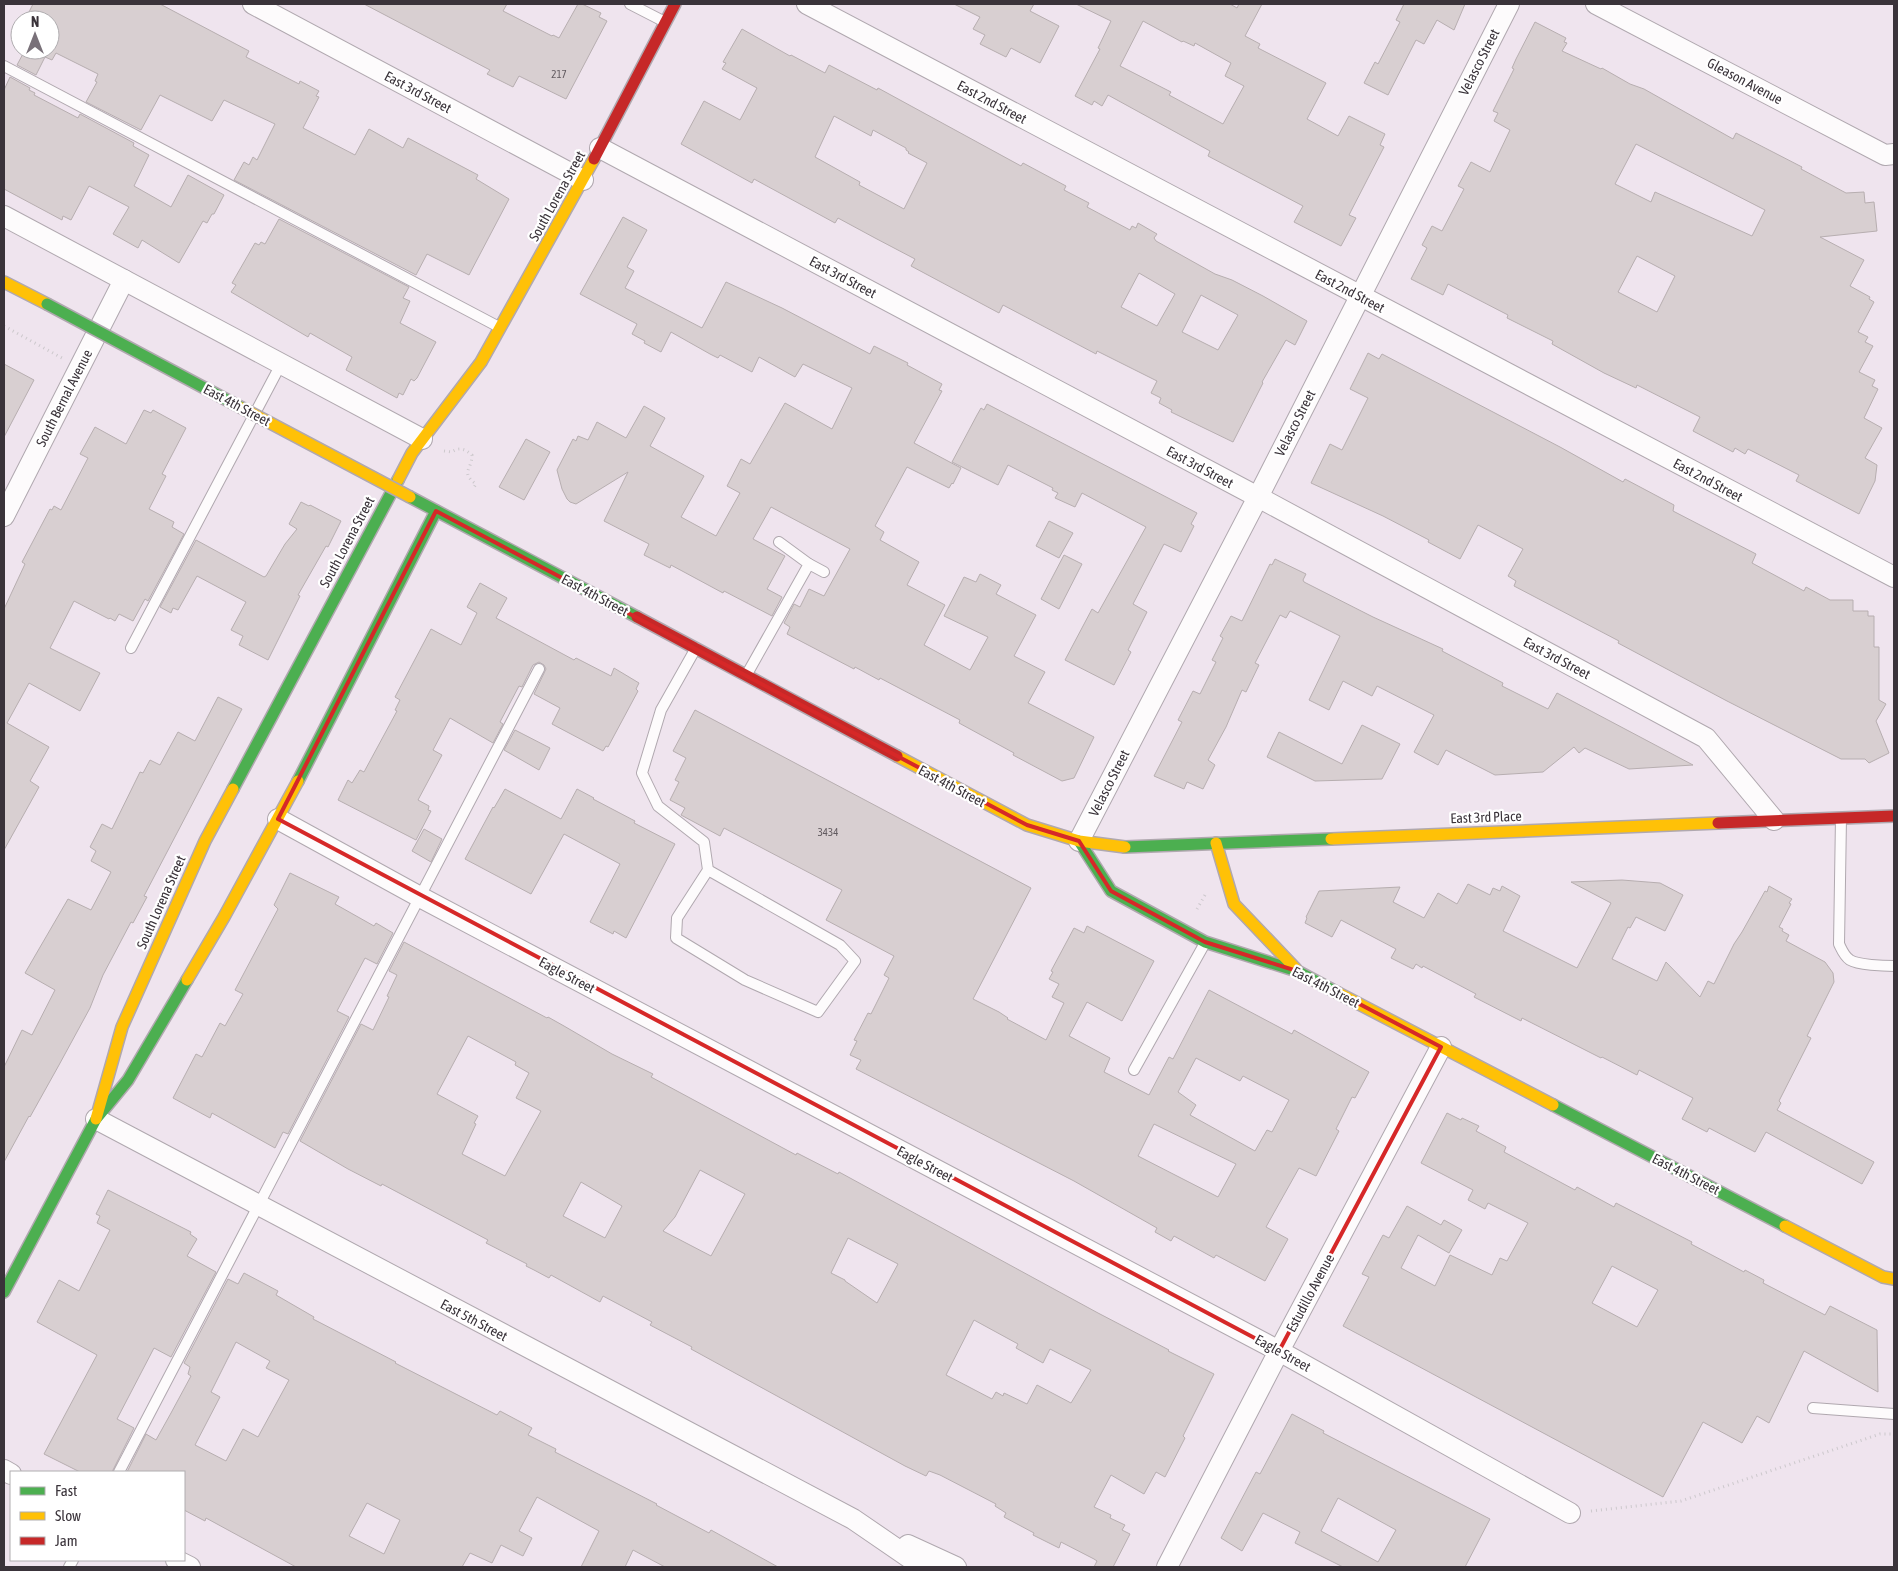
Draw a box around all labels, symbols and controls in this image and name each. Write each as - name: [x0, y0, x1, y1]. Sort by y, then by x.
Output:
- north arrow: [10, 10, 60, 60]
- text: N: [31, 14, 39, 30]
- street label: Velasco Street: [1455, 26, 1503, 98]
- street label: Gleason Avenue: [1705, 54, 1785, 108]
- street label: East 3rd Street: [382, 68, 454, 116]
- house number: 217: [551, 68, 567, 80]
- street label: East 2nd Street: [955, 77, 1029, 127]
- street label: South Lorena Street: [526, 148, 588, 244]
- street label: East 3rd Street: [807, 253, 879, 301]
- street label: East 2nd Street: [1313, 266, 1387, 316]
- street label: South Bernal Avenue: [33, 347, 95, 449]
- street label: East 4th Street: [201, 381, 273, 429]
- street label: Velasco Street: [1271, 387, 1319, 459]
- street label: East 3rd Street: [1164, 443, 1236, 491]
- street label: East 2nd Street: [1671, 455, 1745, 505]
- street label: South Lorena Street: [316, 494, 378, 590]
- street label: East 4th Street: [559, 571, 631, 619]
- street label: East 3rd Street: [1521, 634, 1593, 682]
- street label: Velasco Street: [1085, 747, 1133, 819]
- street label: East 4th Street: [916, 762, 988, 810]
- street label: East 3rd Place: [1450, 808, 1522, 826]
- house number: 3434: [818, 826, 838, 838]
- street label: South Lorena Street: [133, 853, 189, 951]
- street label: Eagle Street: [536, 954, 598, 996]
- street label: East 4th Street: [1290, 963, 1362, 1011]
- street label: Eagle Street: [894, 1143, 956, 1185]
- street label: East 4th Street: [1650, 1150, 1722, 1198]
- street label: Estudillo Avenue: [1283, 1251, 1337, 1335]
- street label: East 5th Street: [438, 1296, 510, 1344]
- street label: Eagle Street: [1252, 1331, 1314, 1375]
- legend: [10, 1471, 185, 1561]
- text: Fast: [55, 1482, 77, 1499]
- text: Slow: [55, 1507, 81, 1524]
- text: Jam: [55, 1532, 78, 1549]

